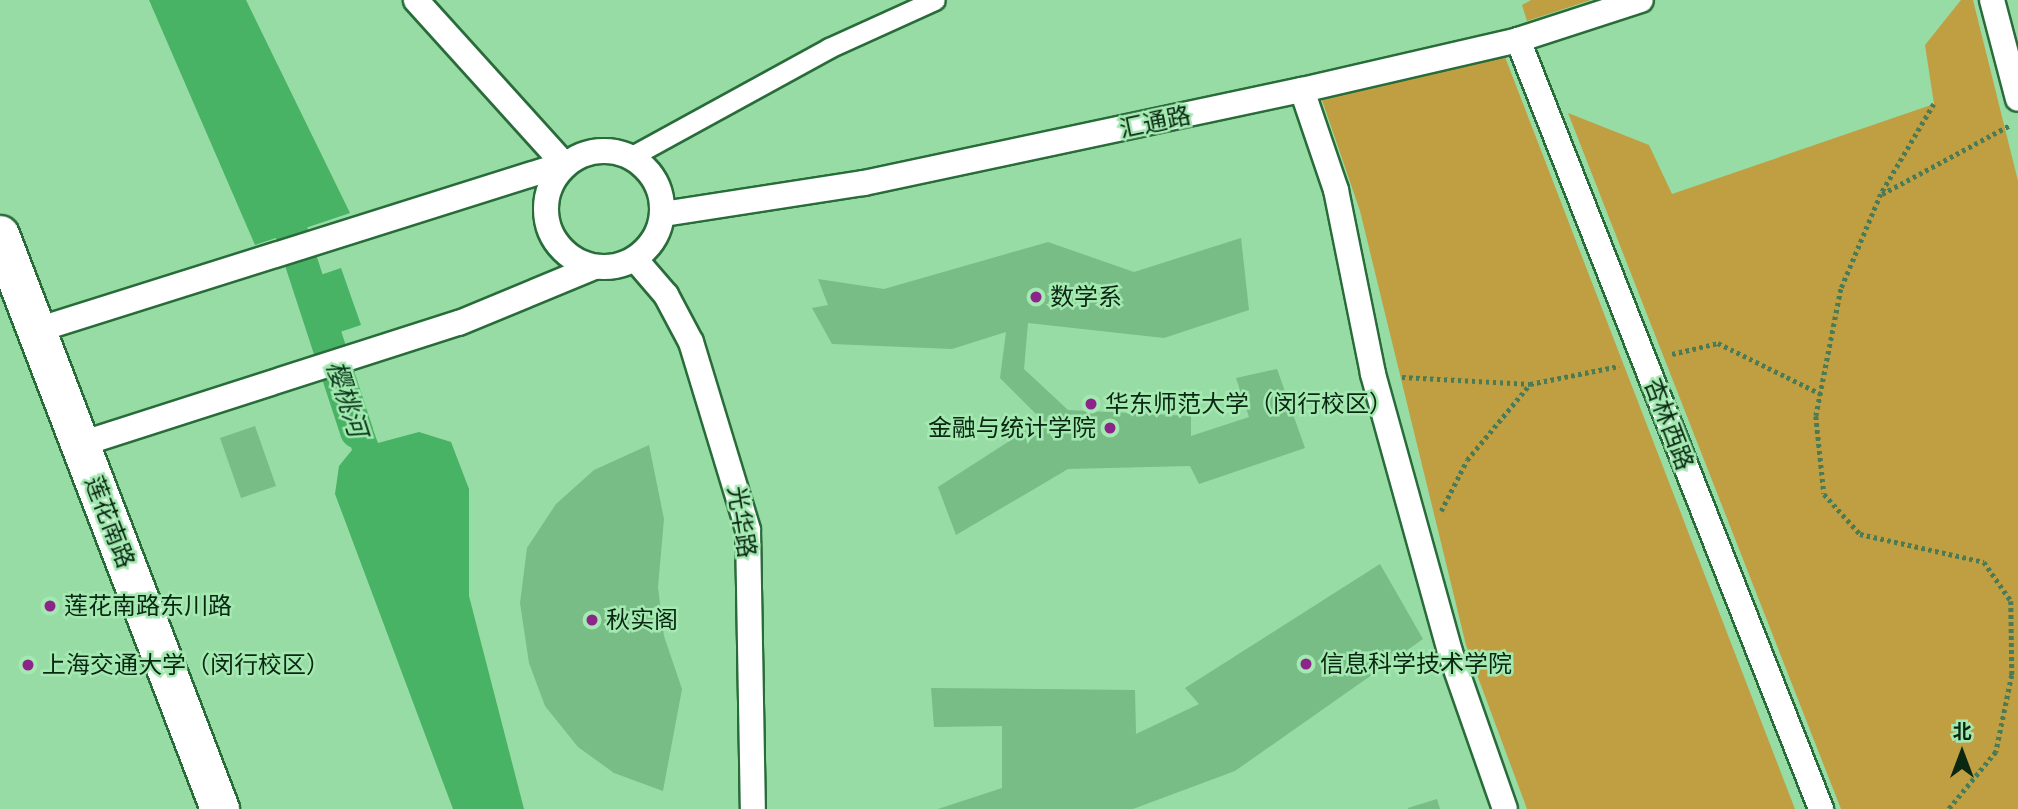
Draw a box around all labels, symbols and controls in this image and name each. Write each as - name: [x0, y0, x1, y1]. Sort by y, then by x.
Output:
- street label: 汇通路: [1117, 100, 1193, 144]
- place label: 数学系: [1050, 283, 1122, 311]
- marker: 数学系: [1028, 289, 1044, 305]
- water label: 樱桃河: [319, 357, 373, 441]
- street label: 杏林西路: [1638, 374, 1700, 474]
- place label: 华东师范大学（闵行校区）: [1105, 390, 1393, 418]
- marker: 华东师范大学（闵行校区）: [1083, 396, 1099, 412]
- place label: 金融与统计学院: [928, 414, 1096, 442]
- marker: 金融与统计学院: [1102, 420, 1118, 436]
- street label: 莲花南路: [79, 472, 141, 572]
- street label: 光华路: [722, 484, 762, 560]
- place label: 莲花南路东川路: [64, 592, 232, 620]
- marker: 莲花南路东川路: [42, 598, 58, 614]
- place label: 秋实阁: [606, 606, 678, 634]
- marker: 秋实阁: [584, 612, 600, 628]
- place label: 信息科学技术学院: [1320, 650, 1512, 678]
- place label: 上海交通大学（闵行校区）: [42, 651, 330, 679]
- marker: 信息科学技术学院: [1298, 656, 1314, 672]
- marker: 上海交通大学（闵行校区）: [20, 657, 36, 673]
- north arrow: [1927, 718, 1997, 788]
- text: 北: [1952, 721, 1972, 742]

